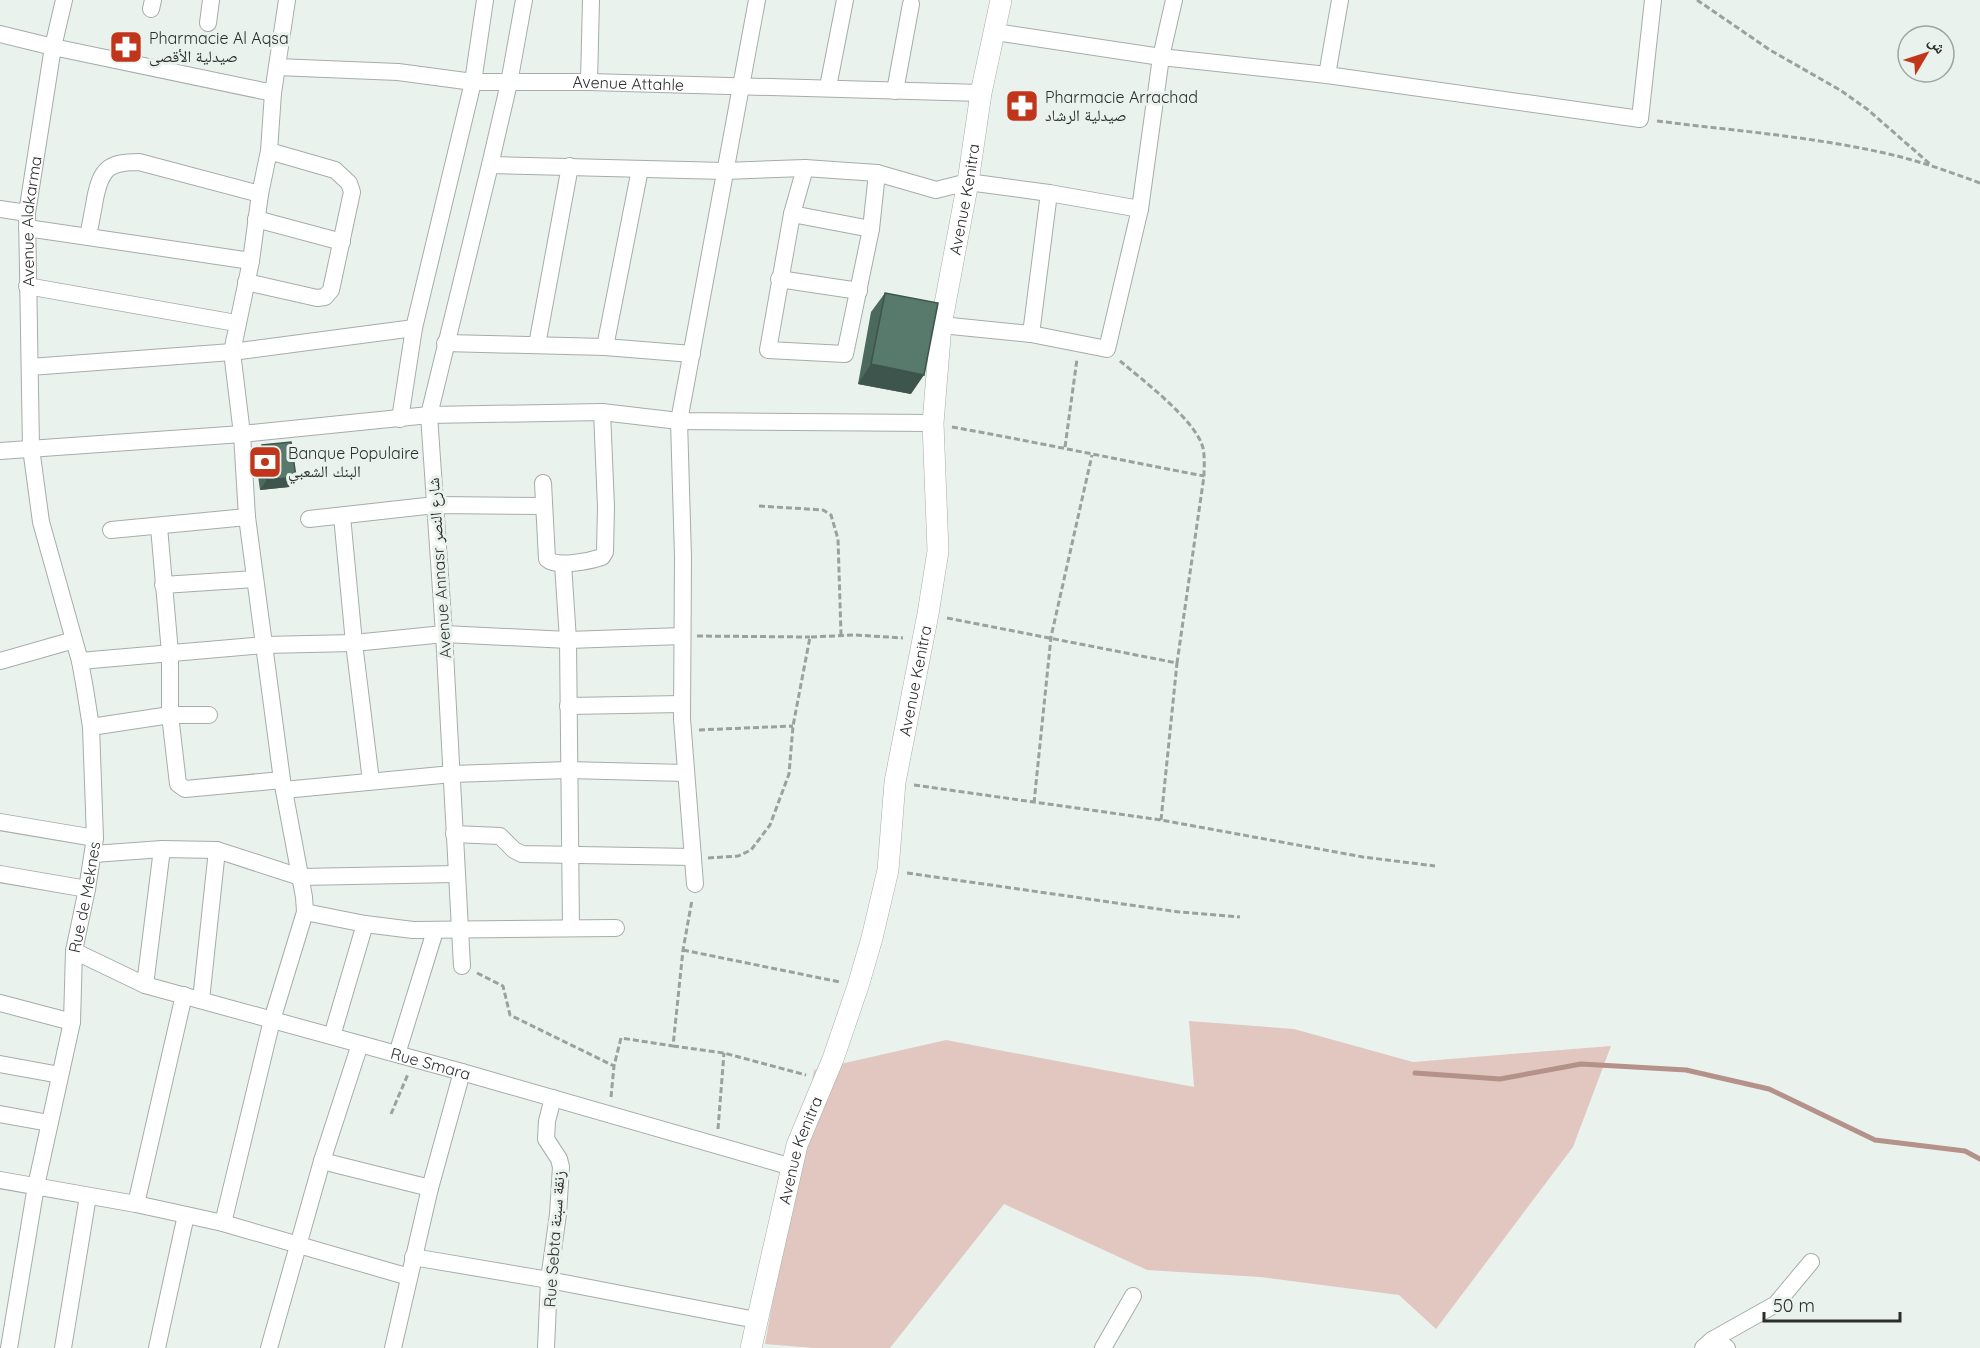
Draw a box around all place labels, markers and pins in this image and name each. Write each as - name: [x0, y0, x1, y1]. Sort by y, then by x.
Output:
- place label: Pharmacie Al Aqsa صيدلية الأقصى: [149, 28, 289, 67]
- pharmacy icon: Pharmacie Al Aqsa صيدلية الأقصى: [108, 29, 144, 65]
- place label: Pharmacie Arrachad صيدلية الرشاد: [1045, 87, 1198, 125]
- pharmacy icon: Pharmacie Arrachad صيدلية الرشاد: [1004, 88, 1040, 124]
- place label: Banque Populaire البنك الشعبي: [288, 443, 419, 484]
- bank icon: Banque Populaire البنك الشعبي: [247, 444, 283, 480]

